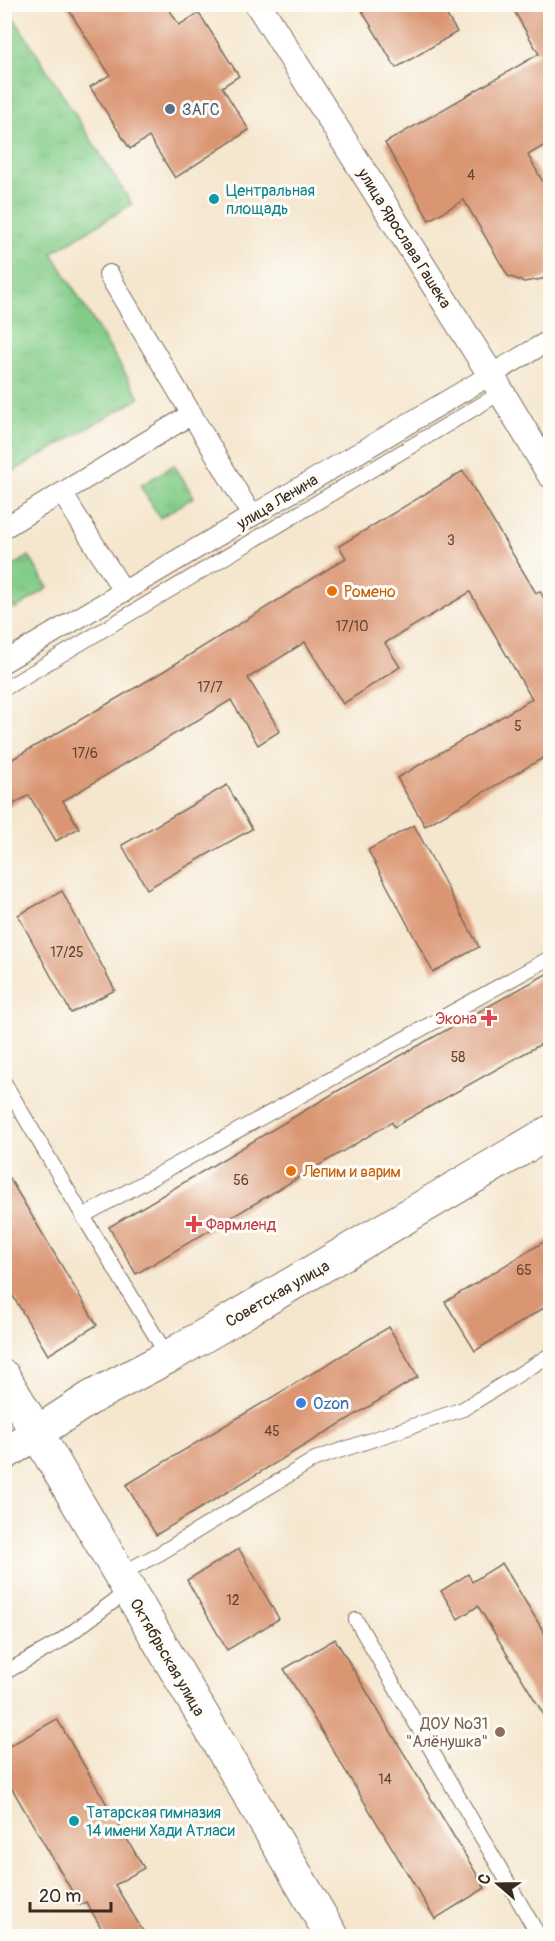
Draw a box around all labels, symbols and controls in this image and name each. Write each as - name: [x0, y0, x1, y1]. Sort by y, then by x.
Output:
- place label: ЗАГС: [182, 100, 220, 120]
- marker: ЗАГС: [163, 102, 177, 116]
- street label: улица Ярослава Гашека: [352, 164, 455, 312]
- house number: 4: [467, 167, 475, 184]
- place label: Центральная площадь: [226, 181, 315, 219]
- marker: Центральная площадь: [207, 192, 221, 206]
- street label: улица Ленина: [232, 470, 322, 534]
- house number: 3: [447, 532, 455, 549]
- place label: Ромено: [344, 582, 396, 602]
- marker: Ромено: [325, 584, 339, 598]
- house number: 17/10: [336, 618, 368, 635]
- house number: 17/7: [197, 679, 223, 696]
- house number: 5: [514, 718, 522, 735]
- house number: 17/6: [72, 745, 98, 762]
- house number: 17/25: [50, 944, 84, 961]
- place label: Экона: [435, 1009, 477, 1029]
- marker: Экона: [482, 1011, 496, 1025]
- house number: 58: [451, 1049, 465, 1066]
- place label: Лепим и варим: [302, 1162, 401, 1182]
- marker: Лепим и варим: [284, 1164, 298, 1178]
- house number: 56: [233, 1172, 249, 1189]
- place label: Фармленд: [206, 1215, 277, 1235]
- marker: Фармленд: [187, 1217, 201, 1231]
- street label: Советская улица: [222, 1256, 333, 1332]
- house number: 65: [516, 1262, 532, 1279]
- place label: Ozon: [313, 1394, 349, 1414]
- marker: Ozon: [294, 1396, 308, 1410]
- house number: 45: [264, 1423, 280, 1440]
- house number: 12: [226, 1592, 240, 1609]
- street label: Октябрьская улица: [125, 1595, 209, 1720]
- place label: ДОУ №31 "Алёнушка": [406, 1714, 488, 1752]
- marker: ДОУ №31 "Алёнушка": [493, 1725, 507, 1739]
- house number: 14: [378, 1771, 392, 1788]
- place label: Татарская гимназия 14 имени Хади Атласи: [86, 1803, 235, 1841]
- marker: Татарская гимназия 14 имени Хади Атласи: [67, 1814, 81, 1828]
- north arrow: [468, 1854, 528, 1914]
- text: С: [474, 1871, 496, 1887]
- scale bar: [30, 1875, 111, 1913]
- text: 20 m: [39, 1885, 81, 1908]

